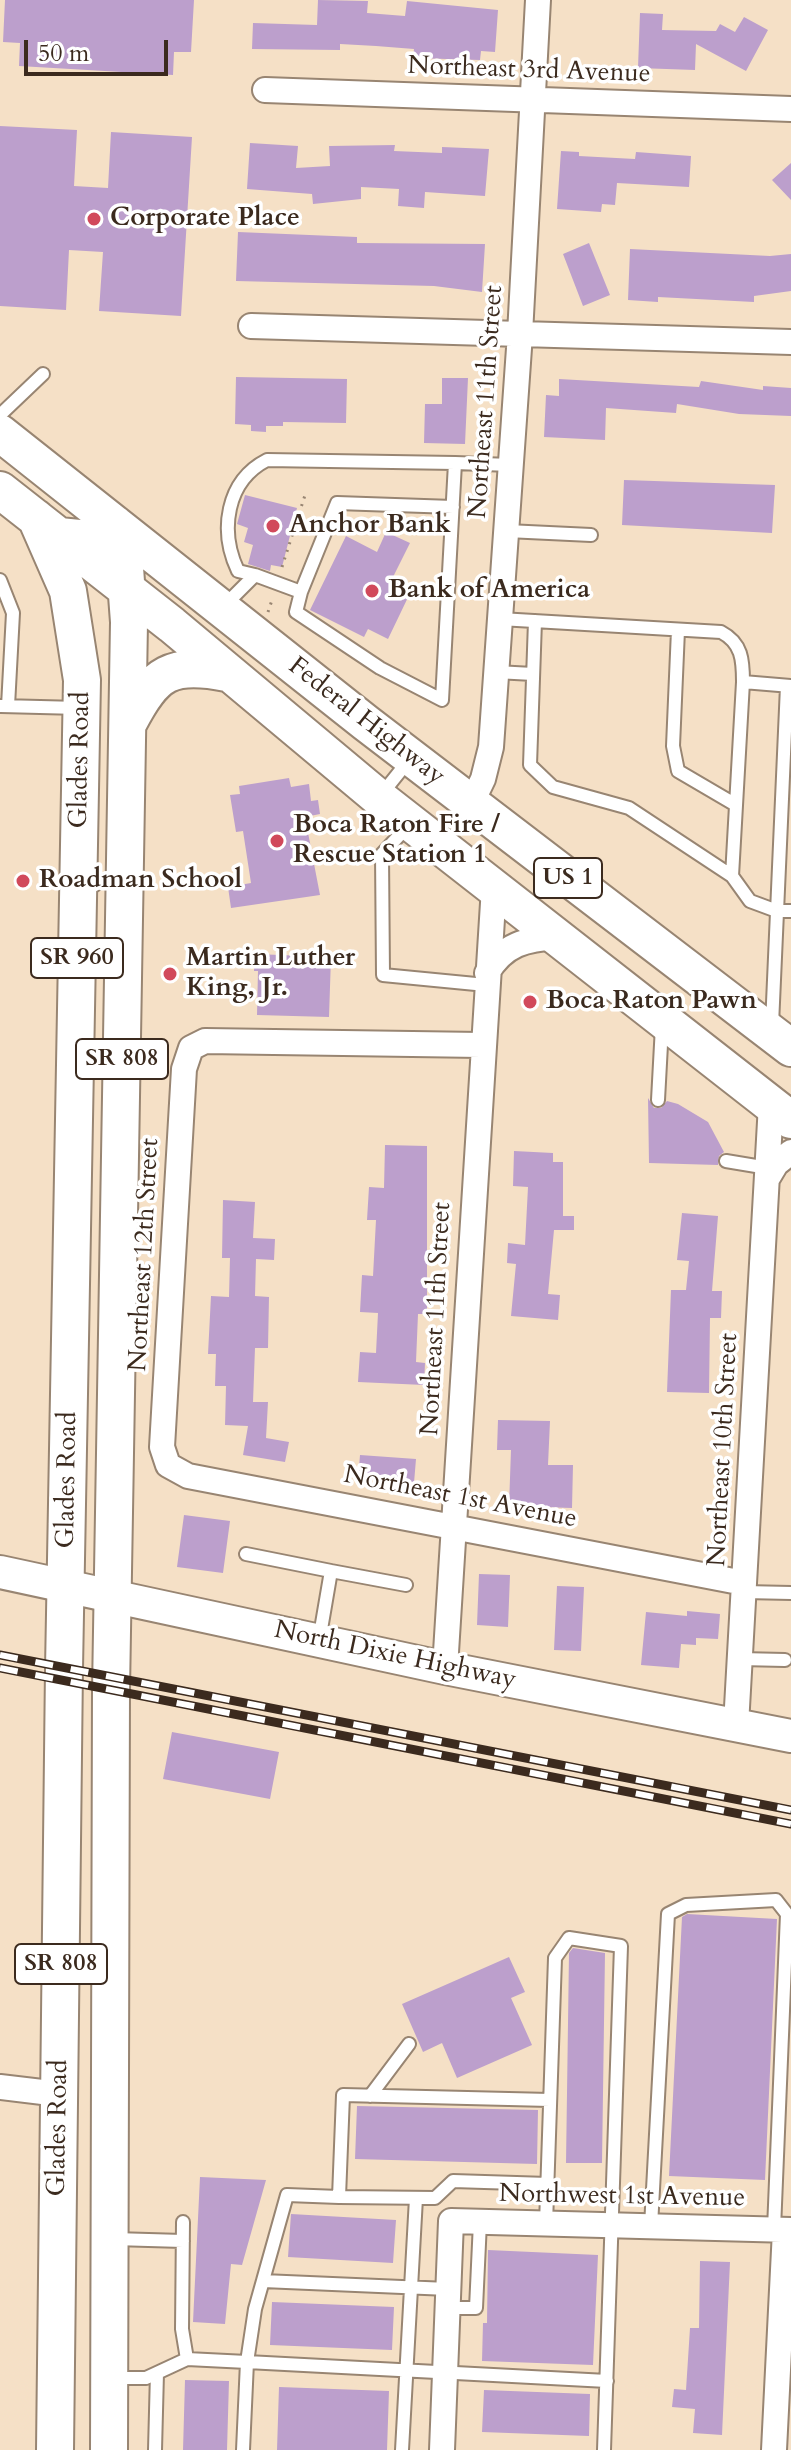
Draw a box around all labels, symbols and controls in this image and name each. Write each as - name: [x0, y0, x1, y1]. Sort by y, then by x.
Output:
- scale bar: [28, 24, 172, 74]
- text: 50 m: [38, 37, 89, 70]
- street label: Northeast 3rd Avenue: [407, 51, 651, 91]
- place label: Corporate Place: [110, 203, 300, 235]
- marker: Corporate Place: [85, 210, 103, 228]
- street label: Northeast 11th Street: [463, 284, 511, 520]
- place label: Anchor Bank: [289, 510, 451, 542]
- marker: Anchor Bank: [264, 517, 282, 535]
- place label: Bank of America: [388, 575, 590, 607]
- marker: Bank of America: [363, 582, 381, 600]
- street label: Federal Highway: [281, 651, 451, 793]
- street label: Glades Road: [64, 691, 98, 829]
- place label: Boca Raton Fire / Rescue Station 1: [293, 810, 500, 872]
- marker: Boca Raton Fire / Rescue Station 1: [268, 832, 286, 850]
- road number: US 1: [534, 858, 602, 898]
- place label: Roadman School: [39, 865, 242, 897]
- marker: Roadman School: [14, 872, 32, 890]
- road number: SR 960: [31, 938, 123, 978]
- place label: Martin Luther King, Jr.: [186, 943, 355, 1004]
- marker: Martin Luther King, Jr.: [161, 965, 179, 983]
- place label: Boca Raton Pawn: [546, 986, 757, 1018]
- marker: Boca Raton Pawn: [521, 993, 539, 1011]
- road number: SR 808: [76, 1039, 168, 1079]
- street label: Northeast 12th Street: [123, 1137, 167, 1373]
- street label: Northeast 11th Street: [415, 1201, 459, 1437]
- street label: Northeast 10th Street: [702, 1332, 746, 1568]
- street label: Glades Road: [51, 1411, 85, 1549]
- street label: Northeast 1st Avenue: [341, 1460, 579, 1536]
- street label: North Dixie Highway: [271, 1615, 519, 1697]
- road number: SR 808: [15, 1944, 107, 1984]
- street label: Glades Road: [42, 2059, 76, 2197]
- street label: Northwest 1st Avenue: [499, 2179, 745, 2215]

